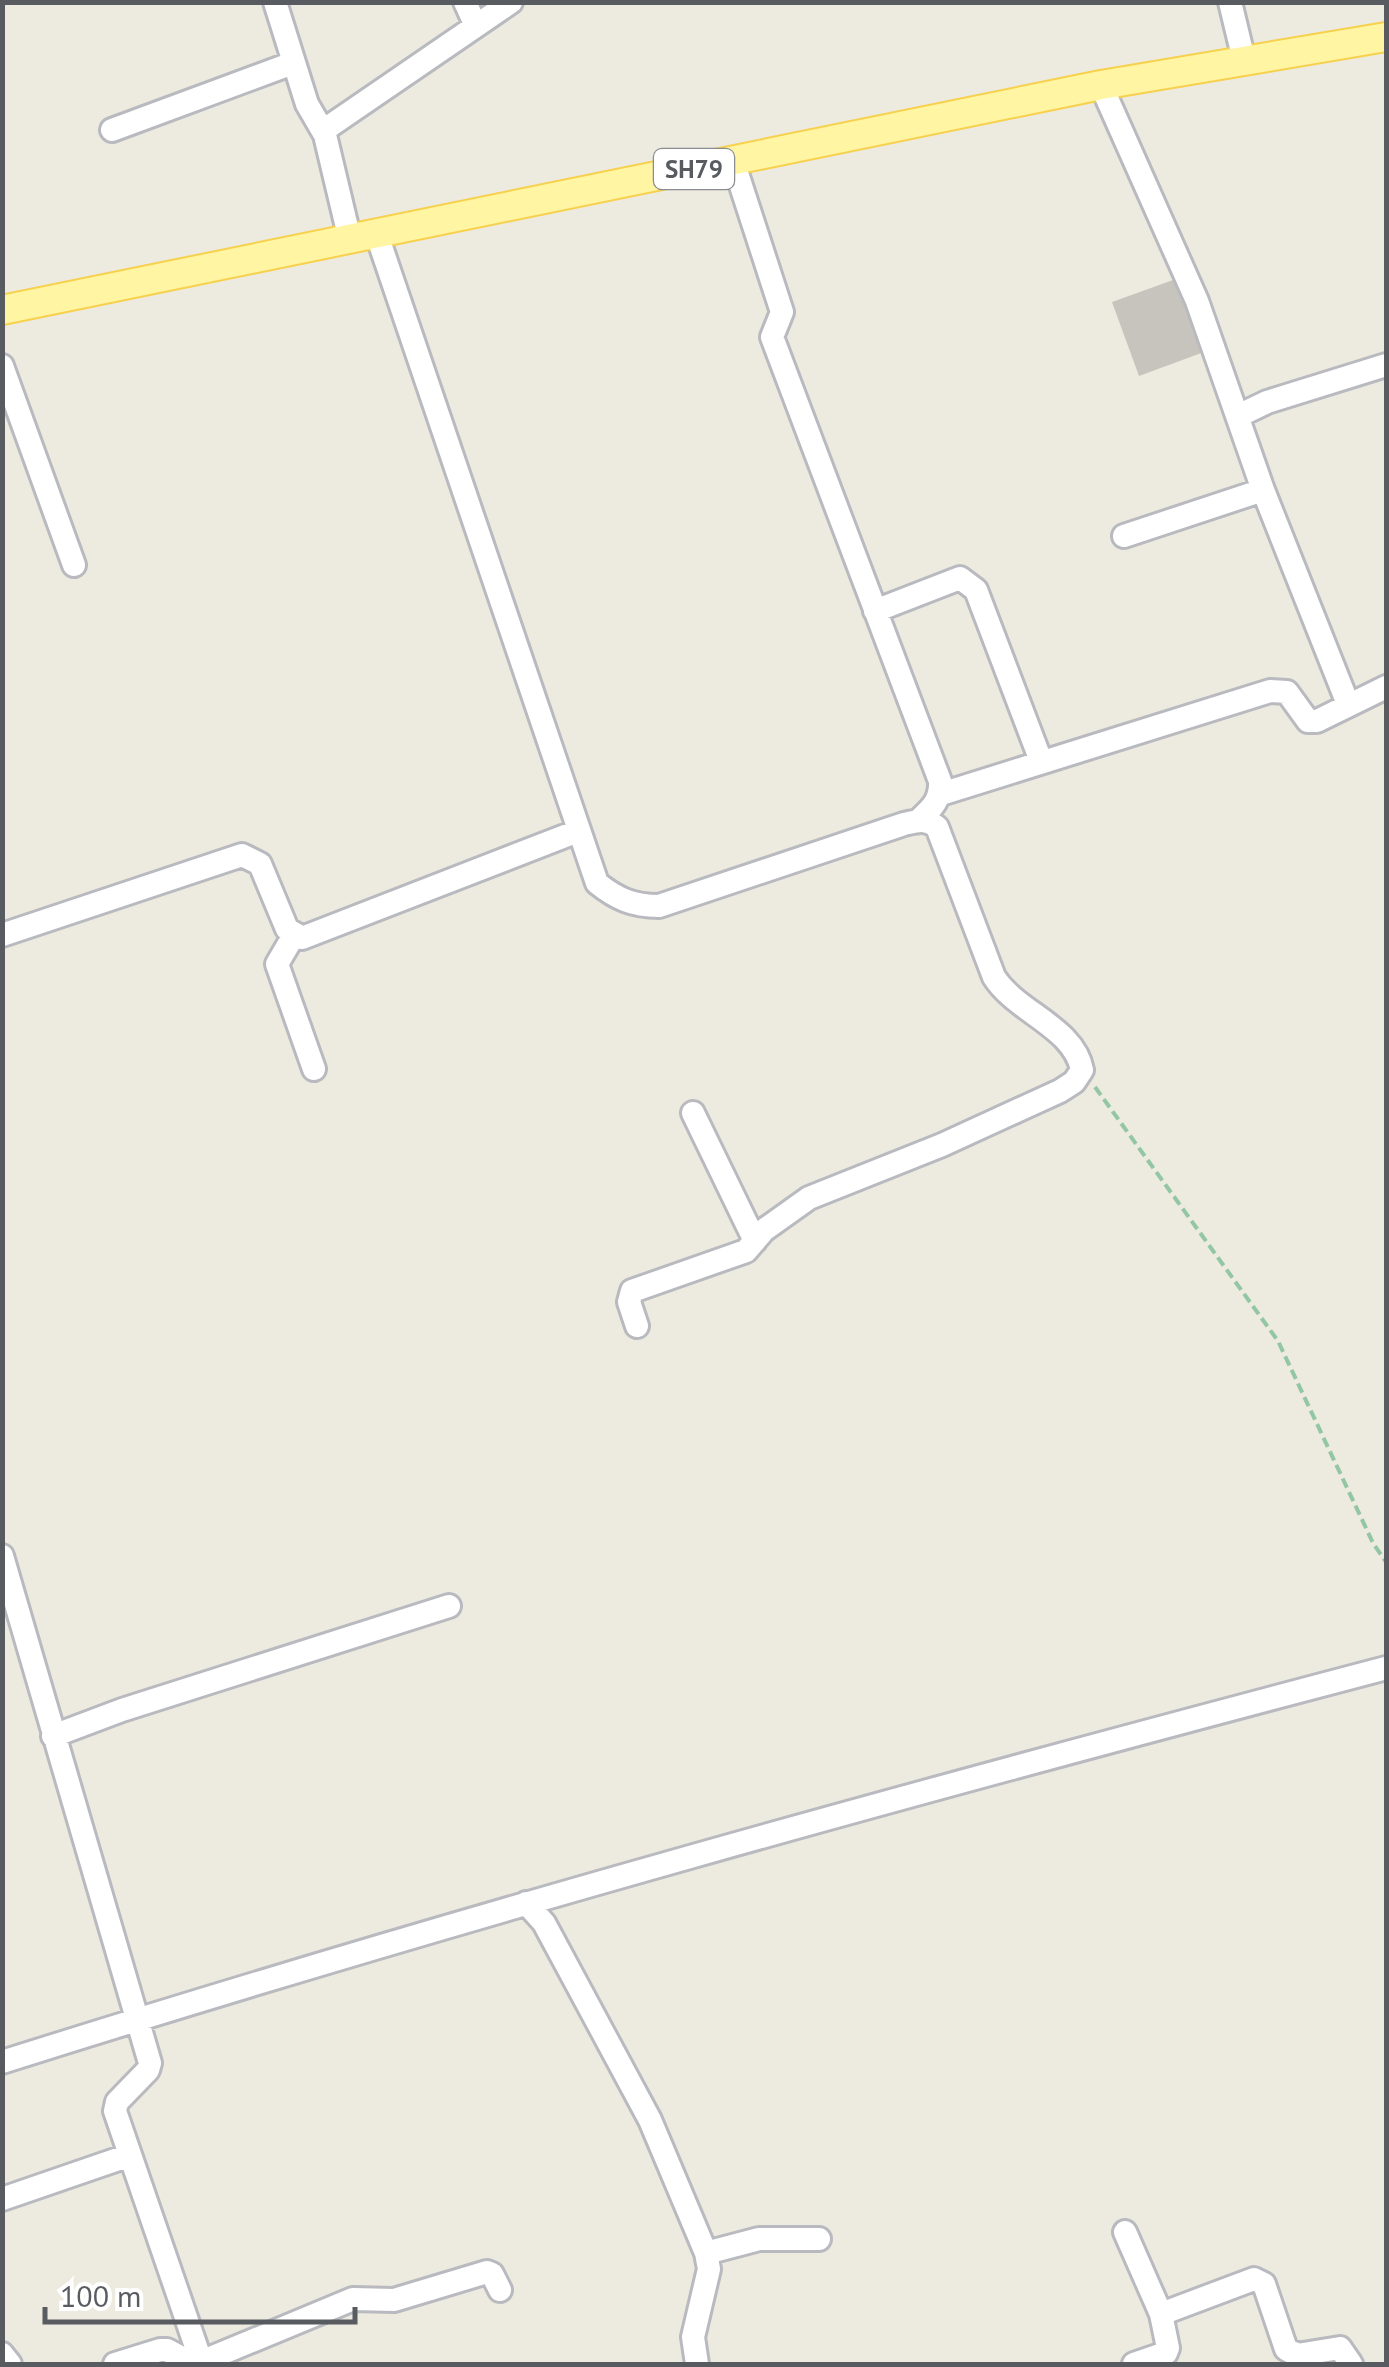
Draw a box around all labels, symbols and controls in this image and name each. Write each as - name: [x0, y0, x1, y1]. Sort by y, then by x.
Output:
- road number: SH79: [654, 149, 734, 189]
- scale bar: [45, 2262, 355, 2324]
- text: 100 m: [60, 2276, 141, 2315]

